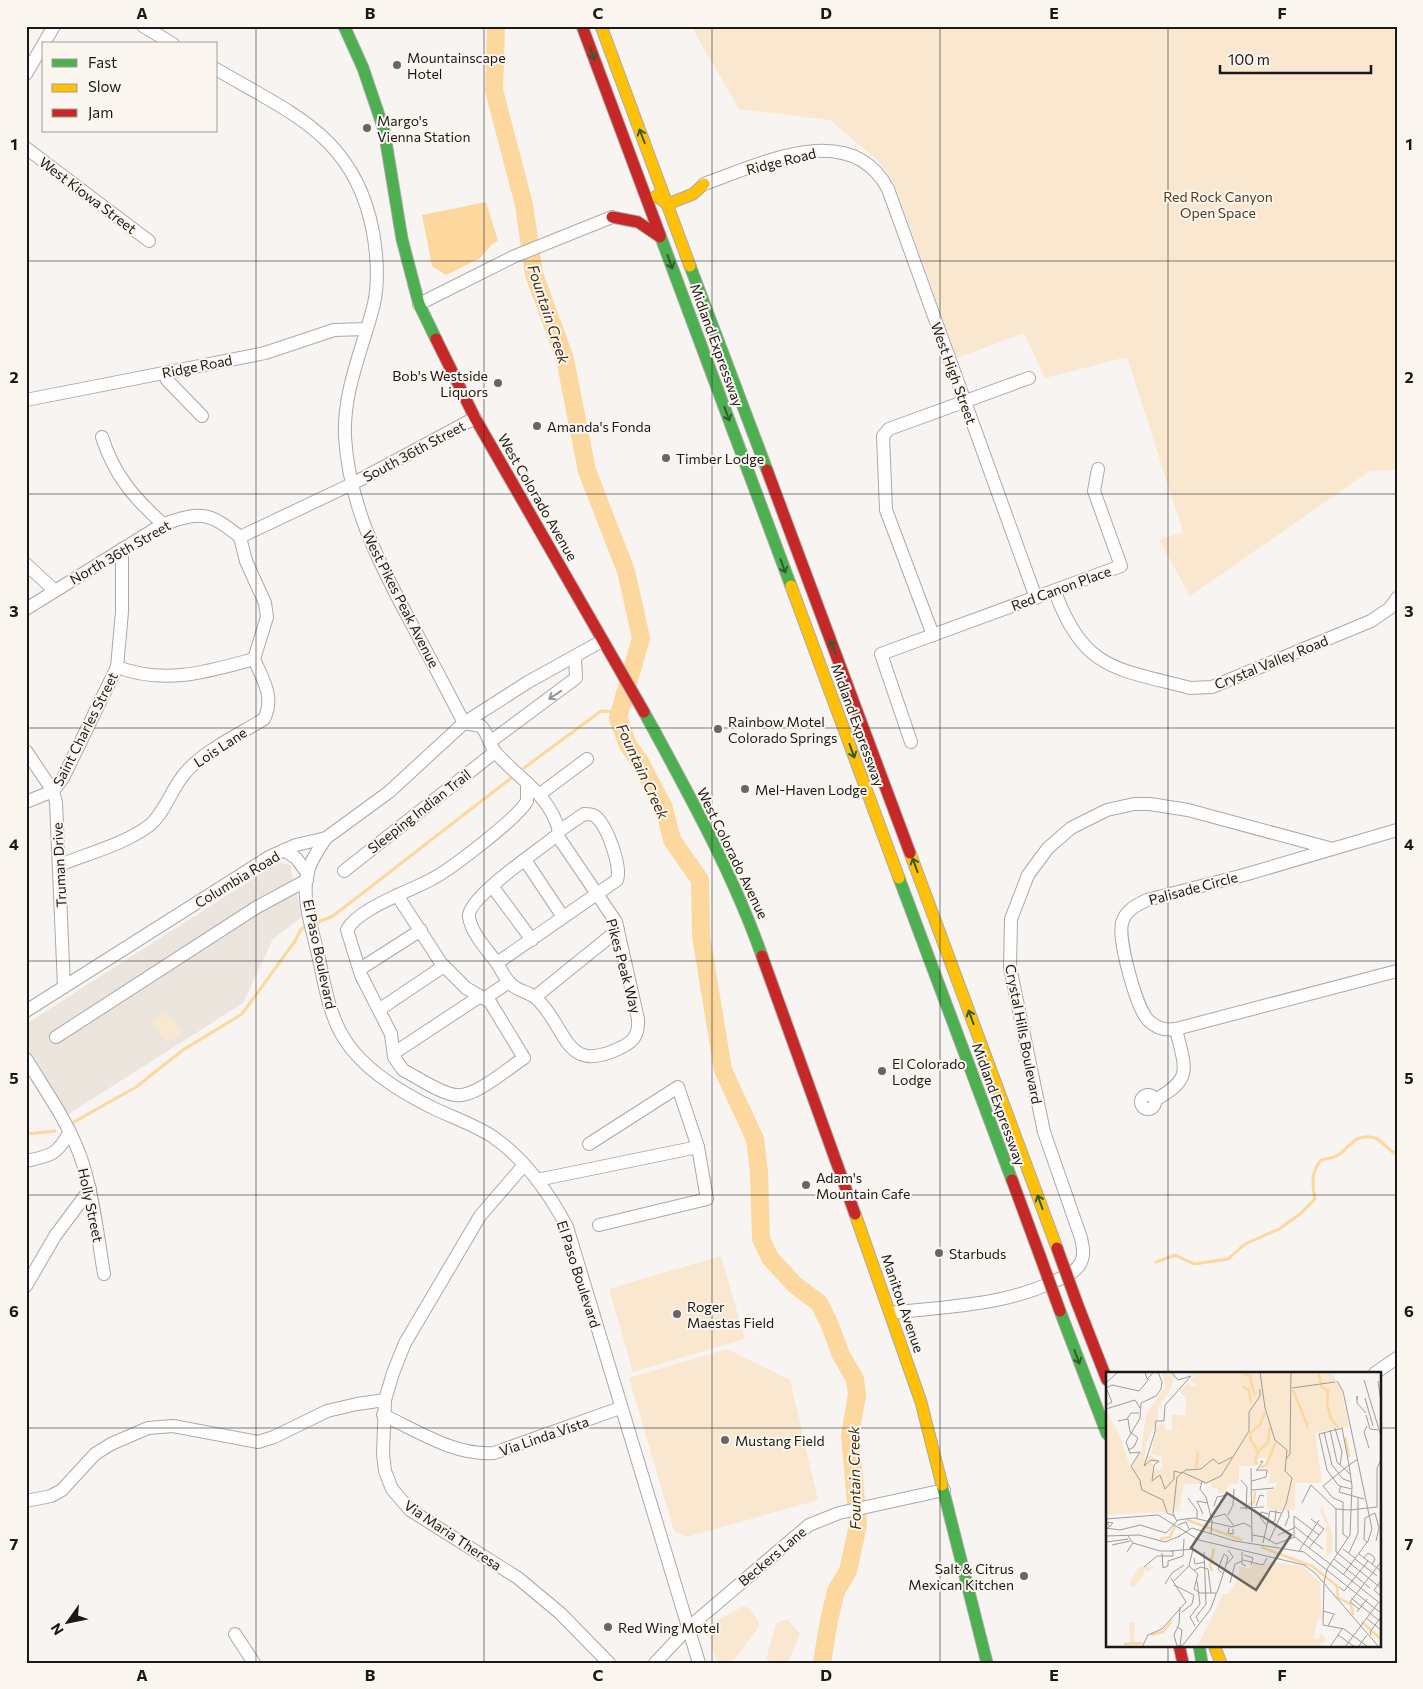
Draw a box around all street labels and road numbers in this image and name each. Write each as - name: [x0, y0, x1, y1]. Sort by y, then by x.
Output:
- street label: Ridge Road: [744, 144, 818, 178]
- street label: West Kiowa Street: [36, 153, 140, 237]
- street label: Midland Expressway: [687, 281, 747, 409]
- street label: West High Street: [928, 320, 980, 427]
- street label: Ridge Road: [160, 351, 234, 381]
- street label: South 36th Street: [360, 417, 468, 485]
- street label: West Colorado Avenue: [495, 430, 581, 564]
- street label: North 36th Street: [67, 516, 174, 588]
- street label: West Pikes Peak Avenue: [359, 528, 443, 670]
- street label: Red Canon Place: [1009, 562, 1113, 614]
- street label: Crystal Valley Road: [1212, 631, 1330, 693]
- street label: Midland Expressway: [828, 661, 888, 789]
- street label: Saint Charles Street: [49, 669, 121, 789]
- street label: Lois Lane: [190, 724, 250, 770]
- street label: Sleeping Indian Trail: [364, 765, 474, 857]
- street label: West Colorado Avenue: [694, 785, 772, 921]
- street label: Truman Drive: [48, 822, 70, 908]
- street label: Columbia Road: [191, 847, 283, 911]
- street label: Palisade Circle: [1147, 868, 1239, 908]
- street label: El Paso Boulevard: [300, 898, 340, 1010]
- street label: Pikes Peak Way: [603, 917, 645, 1015]
- street label: Crystal Hills Boulevard: [1002, 963, 1046, 1105]
- street label: Midland Expressway: [969, 1040, 1029, 1168]
- street label: Holly Street: [75, 1166, 107, 1244]
- street label: El Paso Boulevard: [554, 1218, 604, 1330]
- street label: Manitou Avenue: [878, 1251, 928, 1355]
- street label: Via Linda Vista: [497, 1413, 591, 1459]
- street label: Via Maria Theresa: [401, 1496, 505, 1574]
- street label: Beckers Lane: [735, 1523, 809, 1589]

